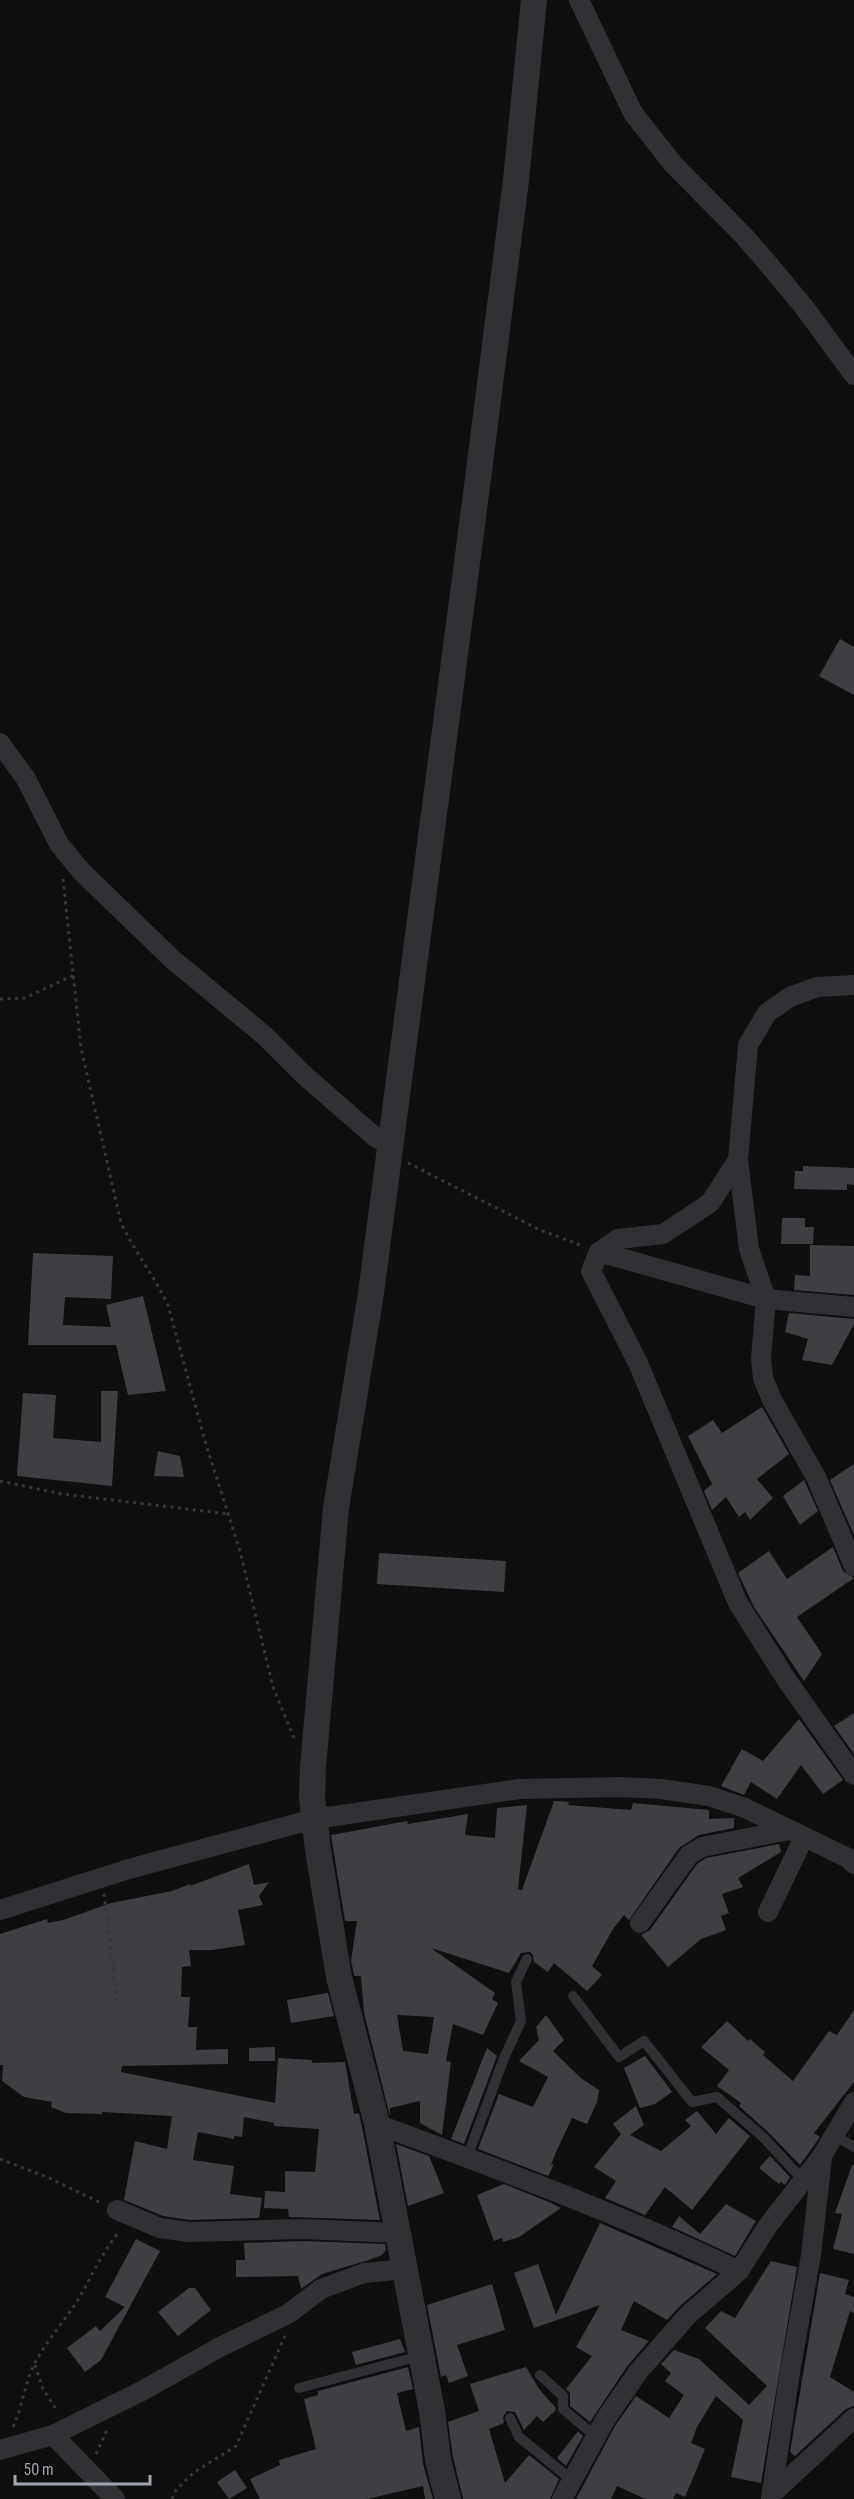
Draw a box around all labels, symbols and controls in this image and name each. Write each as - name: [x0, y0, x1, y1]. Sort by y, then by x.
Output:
- scale bar: [15, 2448, 150, 2486]
- text: 50 m: [24, 2459, 54, 2480]

